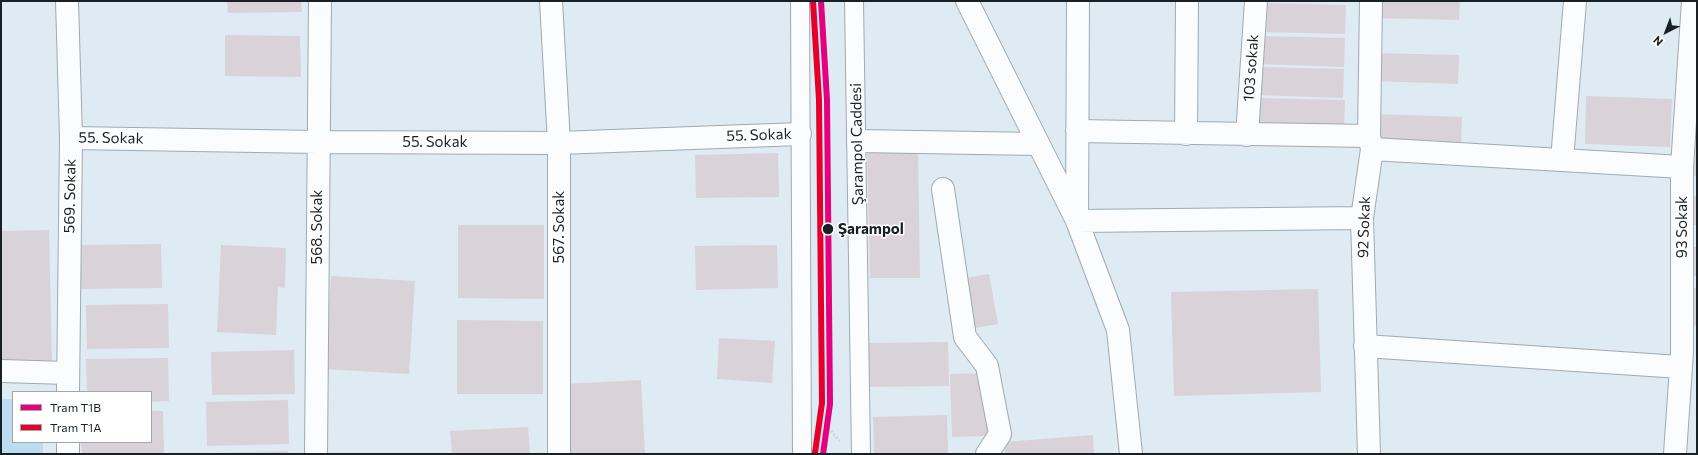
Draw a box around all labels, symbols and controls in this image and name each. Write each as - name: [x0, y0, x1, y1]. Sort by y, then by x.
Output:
- north arrow: [1646, 12, 1686, 52]
- street label: 103 sokak: [1240, 34, 1262, 102]
- text: N: [1650, 34, 1665, 49]
- street label: Şarampol Caddesi: [847, 83, 867, 205]
- street label: 55. Sokak: [726, 125, 792, 145]
- street label: 55. Sokak: [78, 128, 144, 148]
- street label: 55. Sokak: [402, 133, 468, 151]
- street label: 569. Sokak: [60, 159, 80, 233]
- street label: 568. Sokak: [308, 190, 326, 264]
- street label: 567. Sokak: [550, 191, 568, 263]
- street label: 92 Sokak: [1354, 196, 1374, 258]
- street label: 93 Sokak: [1673, 196, 1691, 258]
- place label: Şarampol: [838, 220, 904, 238]
- marker: Şarampol: [821, 222, 835, 236]
- legend: [12, 391, 152, 443]
- text: Tram T1B: [50, 400, 101, 414]
- text: Tram T1A: [50, 420, 102, 434]

